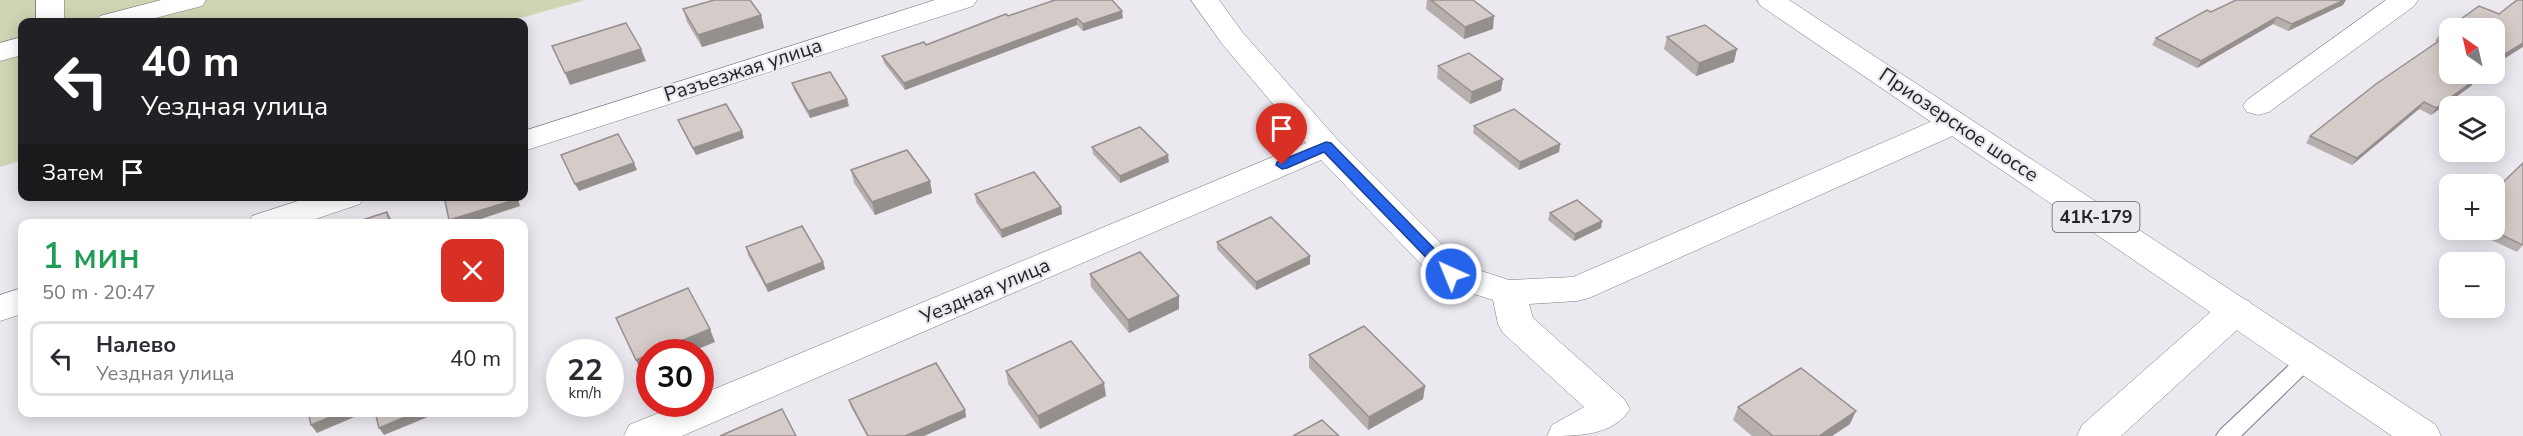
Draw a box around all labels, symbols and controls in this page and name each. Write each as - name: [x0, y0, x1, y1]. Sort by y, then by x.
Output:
- north arrow: [2439, 18, 2505, 84]
- map controls: [2439, 18, 2505, 318]
- street label: Разъезжая улица: [661, 32, 825, 108]
- text: 40 m: [141, 34, 240, 91]
- icon: left: [42, 42, 120, 120]
- street label: Приозерское шоссе: [1874, 62, 2044, 188]
- text: Уездная улица: [141, 88, 328, 125]
- button: layers: [2439, 96, 2505, 162]
- pin: [1256, 103, 1307, 165]
- icon: arrive: [1265, 112, 1298, 145]
- icon: arrive: [116, 156, 149, 189]
- text: Затем: [42, 158, 104, 188]
- button: +: [2439, 174, 2505, 240]
- road number: 41К-179: [2052, 202, 2140, 232]
- text: 1 мин: [42, 232, 140, 281]
- button: close: [441, 239, 504, 302]
- position arrow: [1419, 242, 1483, 306]
- street label: Уездная улица: [915, 251, 1054, 331]
- button: −: [2439, 252, 2505, 318]
- text: 50 m · 20:47: [42, 279, 156, 306]
- text: Налево: [96, 330, 176, 360]
- speed limit sign: 30: [636, 339, 714, 417]
- icon: left: [45, 342, 78, 375]
- text: 40 m: [450, 344, 501, 374]
- text: 22: [567, 350, 603, 391]
- text: Уездная улица: [96, 360, 235, 387]
- text: km/h: [568, 383, 602, 403]

